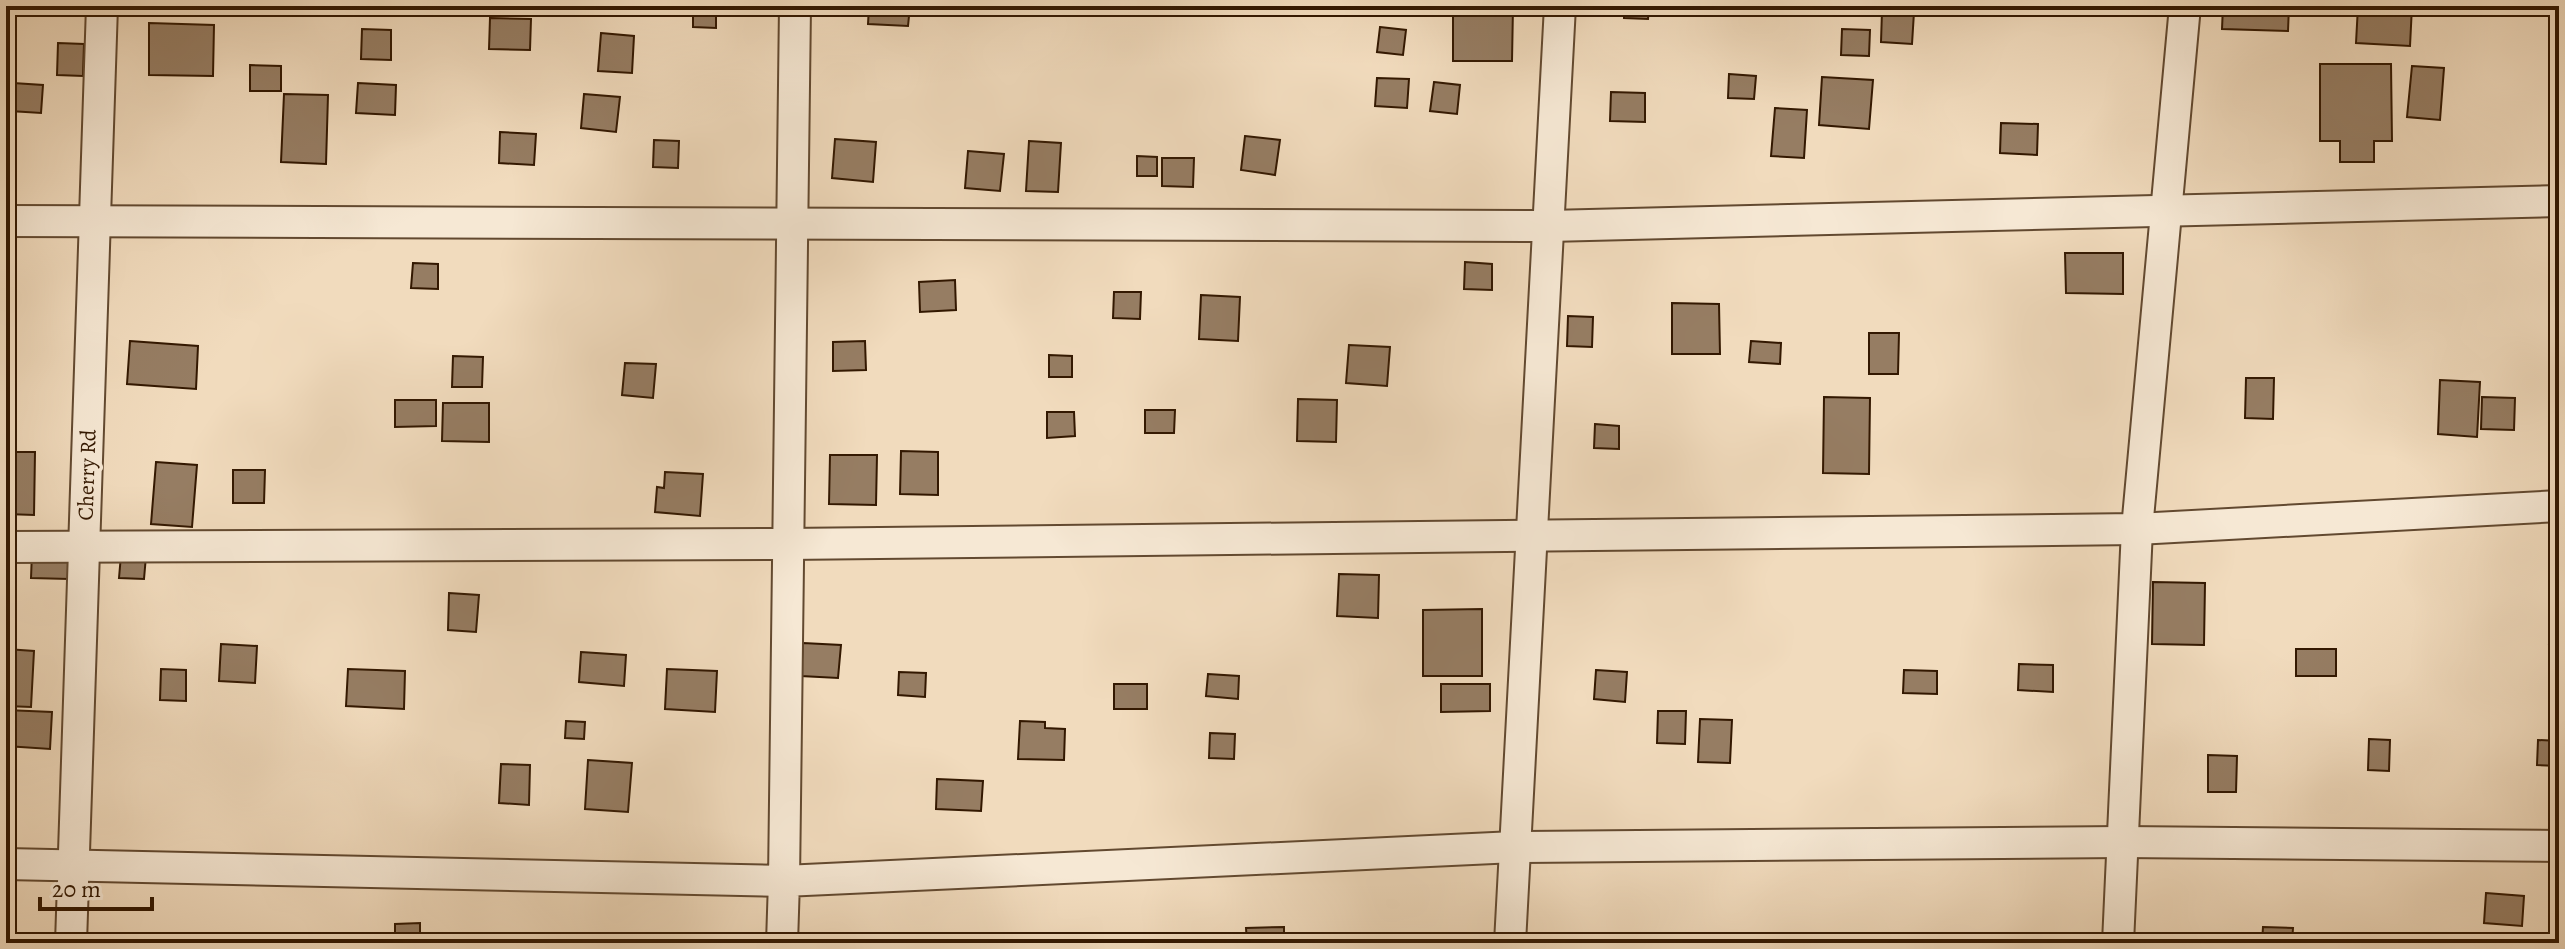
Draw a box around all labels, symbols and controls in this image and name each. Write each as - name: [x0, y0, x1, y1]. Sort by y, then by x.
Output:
- street label: Cherry Rd: [70, 429, 104, 521]
- scale bar: [40, 861, 152, 911]
- text: 20 m: [52, 873, 101, 905]

